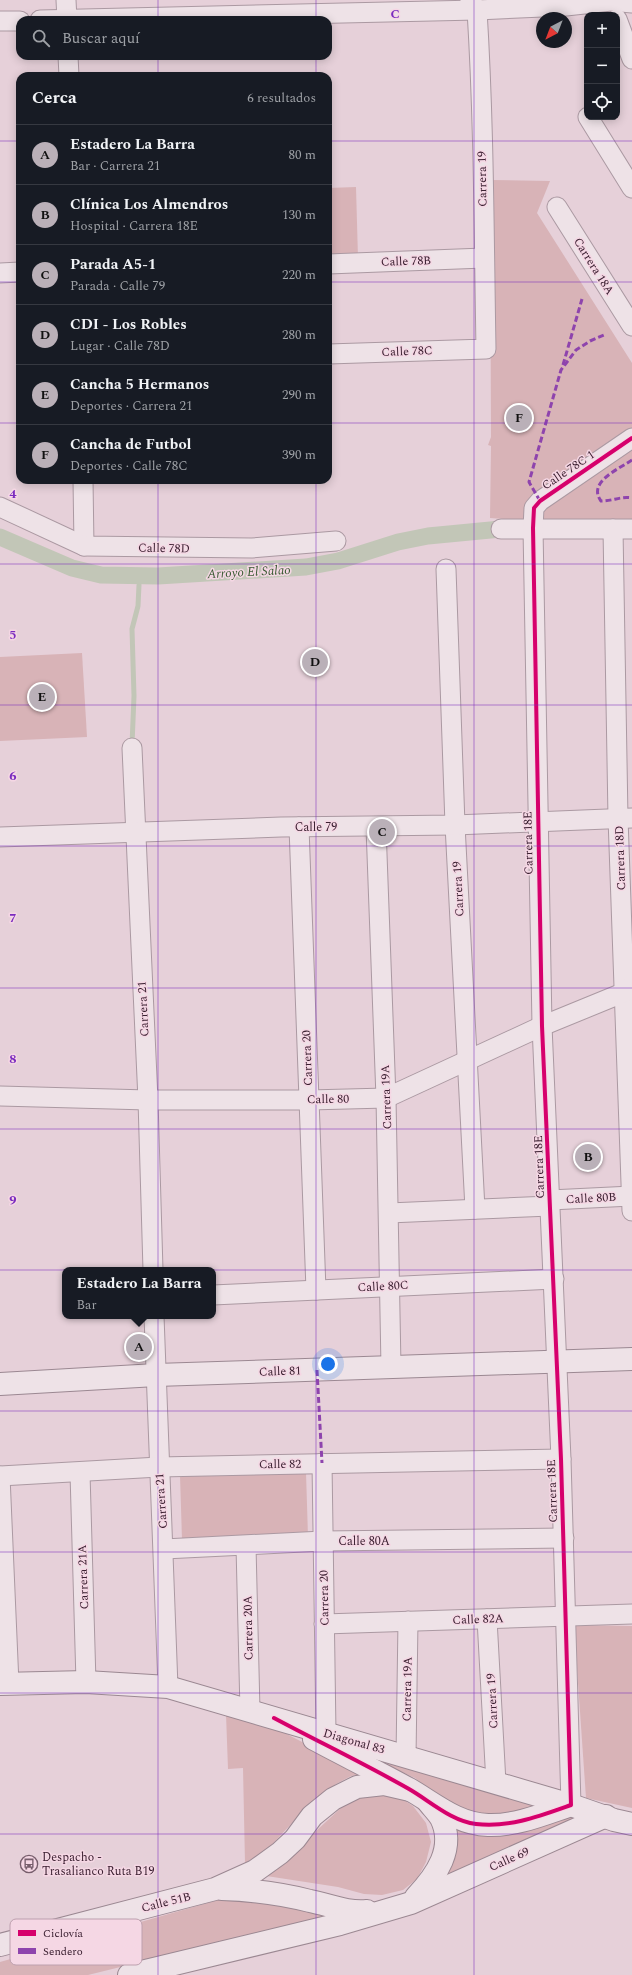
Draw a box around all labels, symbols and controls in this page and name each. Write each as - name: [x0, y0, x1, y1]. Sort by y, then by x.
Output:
- text: C: [390, 4, 400, 24]
- north arrow: [536, 12, 572, 48]
- map controls: [584, 12, 620, 120]
- button: +: [584, 12, 620, 48]
- search box: [16, 16, 332, 60]
- icon: search: [30, 27, 52, 49]
- text: Buscar aquí: [62, 27, 140, 50]
- button: −: [584, 48, 620, 84]
- button: locate: [584, 84, 620, 120]
- text: Cerca: [32, 85, 77, 111]
- text: 6 resultados: [247, 88, 316, 108]
- text: Estadero La Barra: [70, 133, 195, 156]
- text: A: [40, 145, 50, 165]
- text: 80 m: [289, 145, 316, 165]
- street label: Carrera 19: [473, 151, 492, 207]
- text: Bar · Carrera 21: [70, 156, 160, 176]
- text: Clínica Los Almendros: [70, 193, 228, 216]
- text: B: [40, 205, 50, 225]
- text: 130 m: [282, 205, 316, 225]
- text: Hospital · Carrera 18E: [70, 216, 198, 236]
- street label: Carrera 18A: [568, 234, 619, 299]
- street label: Calle 78B: [381, 251, 432, 272]
- text: Parada A5-1: [70, 253, 156, 276]
- text: C: [40, 265, 50, 285]
- text: 220 m: [282, 265, 316, 285]
- text: Parada · Calle 79: [70, 276, 165, 296]
- text: CDI - Los Robles: [70, 313, 187, 336]
- text: D: [40, 325, 50, 345]
- text: 280 m: [282, 325, 316, 345]
- text: Lugar · Calle 78D: [70, 336, 170, 356]
- street label: Calle 78C: [381, 341, 433, 362]
- text: Cancha 5 Hermanos: [70, 373, 209, 396]
- text: E: [41, 385, 49, 405]
- text: 290 m: [282, 385, 316, 405]
- text: Deportes · Carrera 21: [70, 396, 193, 416]
- pin: F: [506, 403, 532, 433]
- text: Cancha de Futbol: [70, 433, 191, 456]
- text: F: [41, 445, 49, 465]
- text: 390 m: [282, 445, 316, 465]
- street label: Calle 78C 1: [538, 446, 599, 495]
- text: Deportes · Calle 78C: [70, 456, 188, 476]
- text: 4: [9, 484, 17, 504]
- street label: Calle 78D: [138, 539, 190, 558]
- water label: Arroyo El Salao: [206, 560, 291, 584]
- text: 5: [9, 625, 17, 645]
- pin: D: [302, 647, 328, 677]
- pin: E: [29, 682, 55, 712]
- text: 6: [9, 766, 17, 786]
- street label: Carrera 18E: [518, 811, 539, 875]
- pin: C: [369, 817, 395, 847]
- street label: Calle 79: [295, 818, 337, 837]
- street label: Carrera 18D: [610, 825, 631, 891]
- street label: Carrera 19: [448, 861, 469, 917]
- text: 7: [9, 908, 17, 928]
- street label: Carrera 21: [133, 981, 154, 1037]
- street label: Carrera 20: [297, 1030, 318, 1086]
- text: 8: [9, 1049, 17, 1069]
- street label: Carrera 19A: [376, 1064, 397, 1130]
- street label: Calle 80: [307, 1090, 349, 1109]
- street label: Carrera 18E: [529, 1135, 550, 1199]
- pin: B: [575, 1142, 601, 1172]
- street label: Calle 80B: [565, 1188, 617, 1209]
- text: 9: [9, 1190, 17, 1210]
- popup: [62, 1267, 216, 1319]
- text: Estadero La Barra: [77, 1272, 201, 1295]
- street label: Calle 80C: [357, 1276, 409, 1297]
- text: Bar: [77, 1295, 97, 1315]
- pin: A: [126, 1332, 152, 1362]
- your location: [318, 1354, 338, 1374]
- street label: Calle 81: [259, 1361, 302, 1382]
- street label: Calle 82: [259, 1455, 301, 1474]
- street label: Carrera 18E: [542, 1459, 563, 1523]
- street label: Carrera 21: [150, 1473, 173, 1529]
- street label: Calle 80A: [338, 1532, 390, 1551]
- street label: Carrera 21A: [73, 1544, 94, 1610]
- street label: Carrera 20: [315, 1570, 334, 1626]
- street label: Carrera 20A: [238, 1595, 259, 1660]
- street label: Calle 82A: [452, 1609, 504, 1630]
- street label: Carrera 19A: [397, 1657, 418, 1722]
- street label: Carrera 19: [482, 1673, 503, 1729]
- street label: Diagonal 83: [321, 1724, 387, 1759]
- street label: Calle 69: [486, 1842, 532, 1877]
- place label: Despacho - Trasalianco Ruta B19: [42, 1848, 155, 1881]
- bus stop icon: Despacho - Trasalianco Ruta B19: [19, 1854, 39, 1874]
- street label: Calle 51B: [139, 1887, 193, 1918]
- legend: [10, 1919, 142, 1965]
- text: Ciclovía: [43, 1925, 84, 1942]
- text: Sendero: [43, 1943, 83, 1960]

